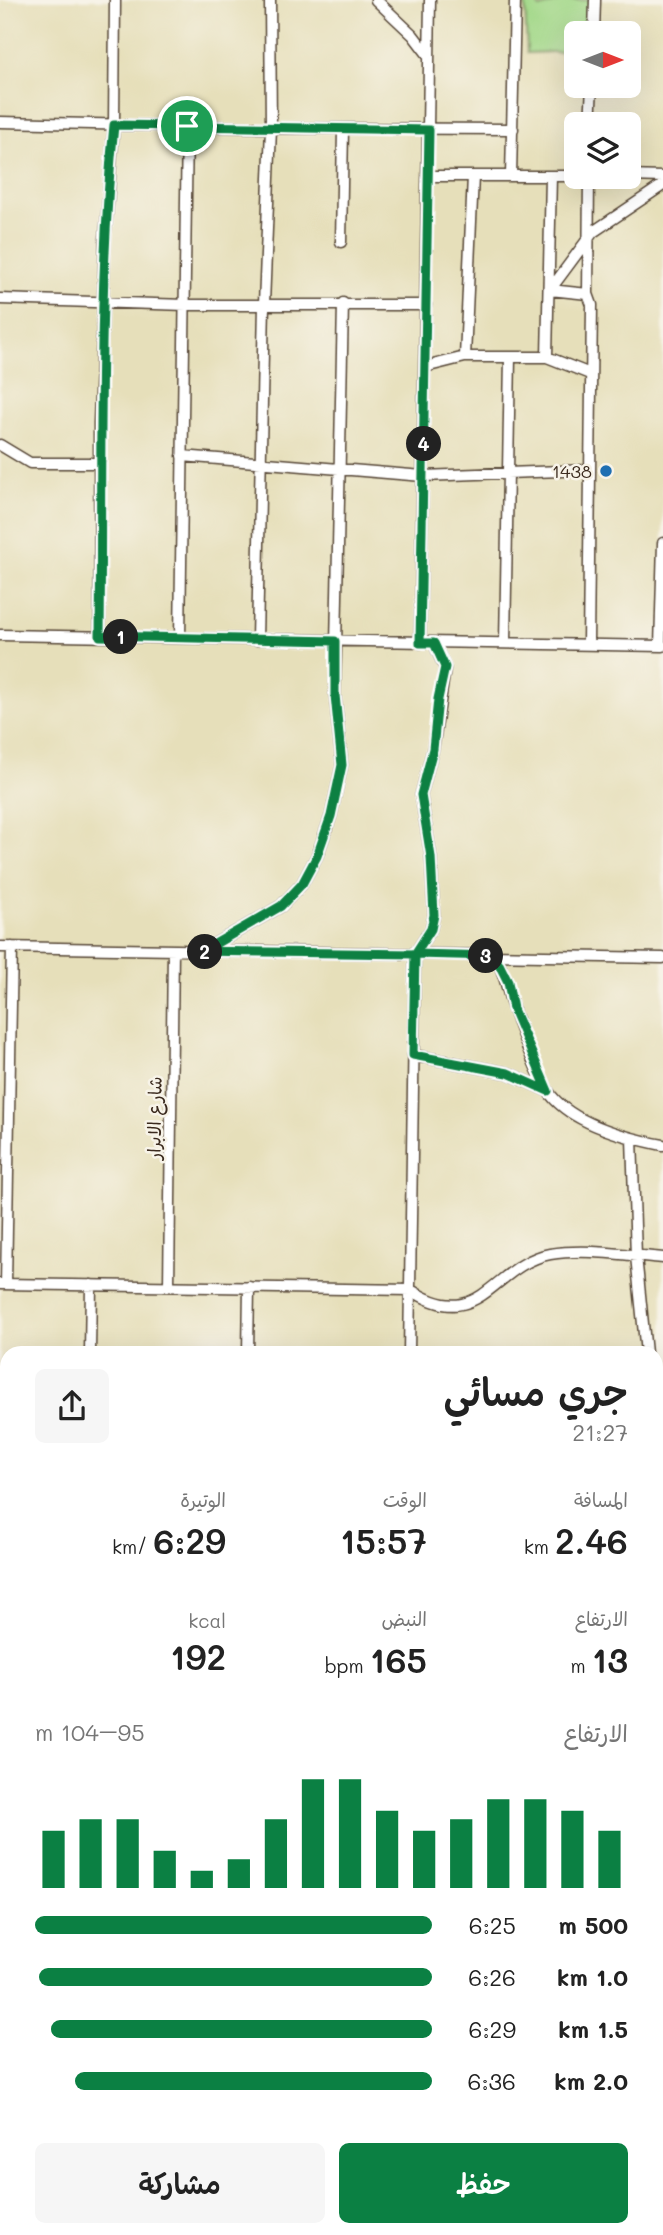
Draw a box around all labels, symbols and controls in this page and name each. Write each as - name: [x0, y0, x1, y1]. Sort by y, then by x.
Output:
- north arrow: [564, 21, 640, 98]
- map controls: [564, 21, 641, 189]
- pin: [157, 96, 217, 156]
- icon: arrive: [168, 107, 206, 145]
- button: layers: [564, 112, 641, 189]
- pin: 4: [406, 426, 442, 462]
- text: 4: [417, 431, 430, 456]
- place label: 1438: [552, 459, 592, 483]
- marker: 1438: [598, 463, 614, 479]
- pin: 1: [104, 620, 138, 654]
- text: 1: [116, 624, 125, 649]
- pin: 2: [188, 934, 222, 970]
- text: 2: [199, 939, 210, 964]
- pin: 3: [468, 939, 504, 974]
- text: 3: [480, 943, 491, 968]
- street label: شارع الابرار: [141, 1076, 168, 1162]
- text: جري مسائي: [444, 1366, 628, 1416]
- button: share: [35, 1369, 109, 1443]
- text: 21:27: [572, 1417, 628, 1447]
- text: الوتيرة: [180, 1487, 226, 1512]
- text: الوقت: [383, 1487, 427, 1512]
- text: المسافة: [574, 1487, 628, 1512]
- text: 6:29: [153, 1517, 226, 1563]
- text: 15:57: [340, 1517, 427, 1563]
- text: 2.46: [555, 1517, 628, 1563]
- text: /km: [112, 1534, 153, 1559]
- text: km: [524, 1534, 555, 1559]
- text: النبض: [382, 1606, 427, 1631]
- text: الارتفاع: [575, 1606, 628, 1631]
- text: kcal: [188, 1608, 226, 1633]
- text: 192: [170, 1633, 226, 1679]
- text: 165: [370, 1636, 427, 1682]
- text: 13: [592, 1636, 628, 1682]
- text: bpm: [325, 1653, 370, 1678]
- text: m: [570, 1653, 592, 1678]
- text: 95–104 m: [35, 1717, 145, 1747]
- text: الارتفاع: [564, 1718, 628, 1748]
- text: 6:25: [469, 1910, 516, 1940]
- text: 500 m: [558, 1910, 628, 1940]
- text: 6:26: [468, 1962, 516, 1992]
- text: 1.0 km: [557, 1962, 628, 1992]
- text: 6:29: [469, 2014, 516, 2044]
- text: 1.5 km: [558, 2014, 628, 2044]
- text: 6:36: [468, 2066, 516, 2096]
- text: 2.0 km: [554, 2066, 628, 2096]
- button: مشاركة: [35, 2143, 325, 2223]
- button: حفظ: [339, 2143, 628, 2223]

